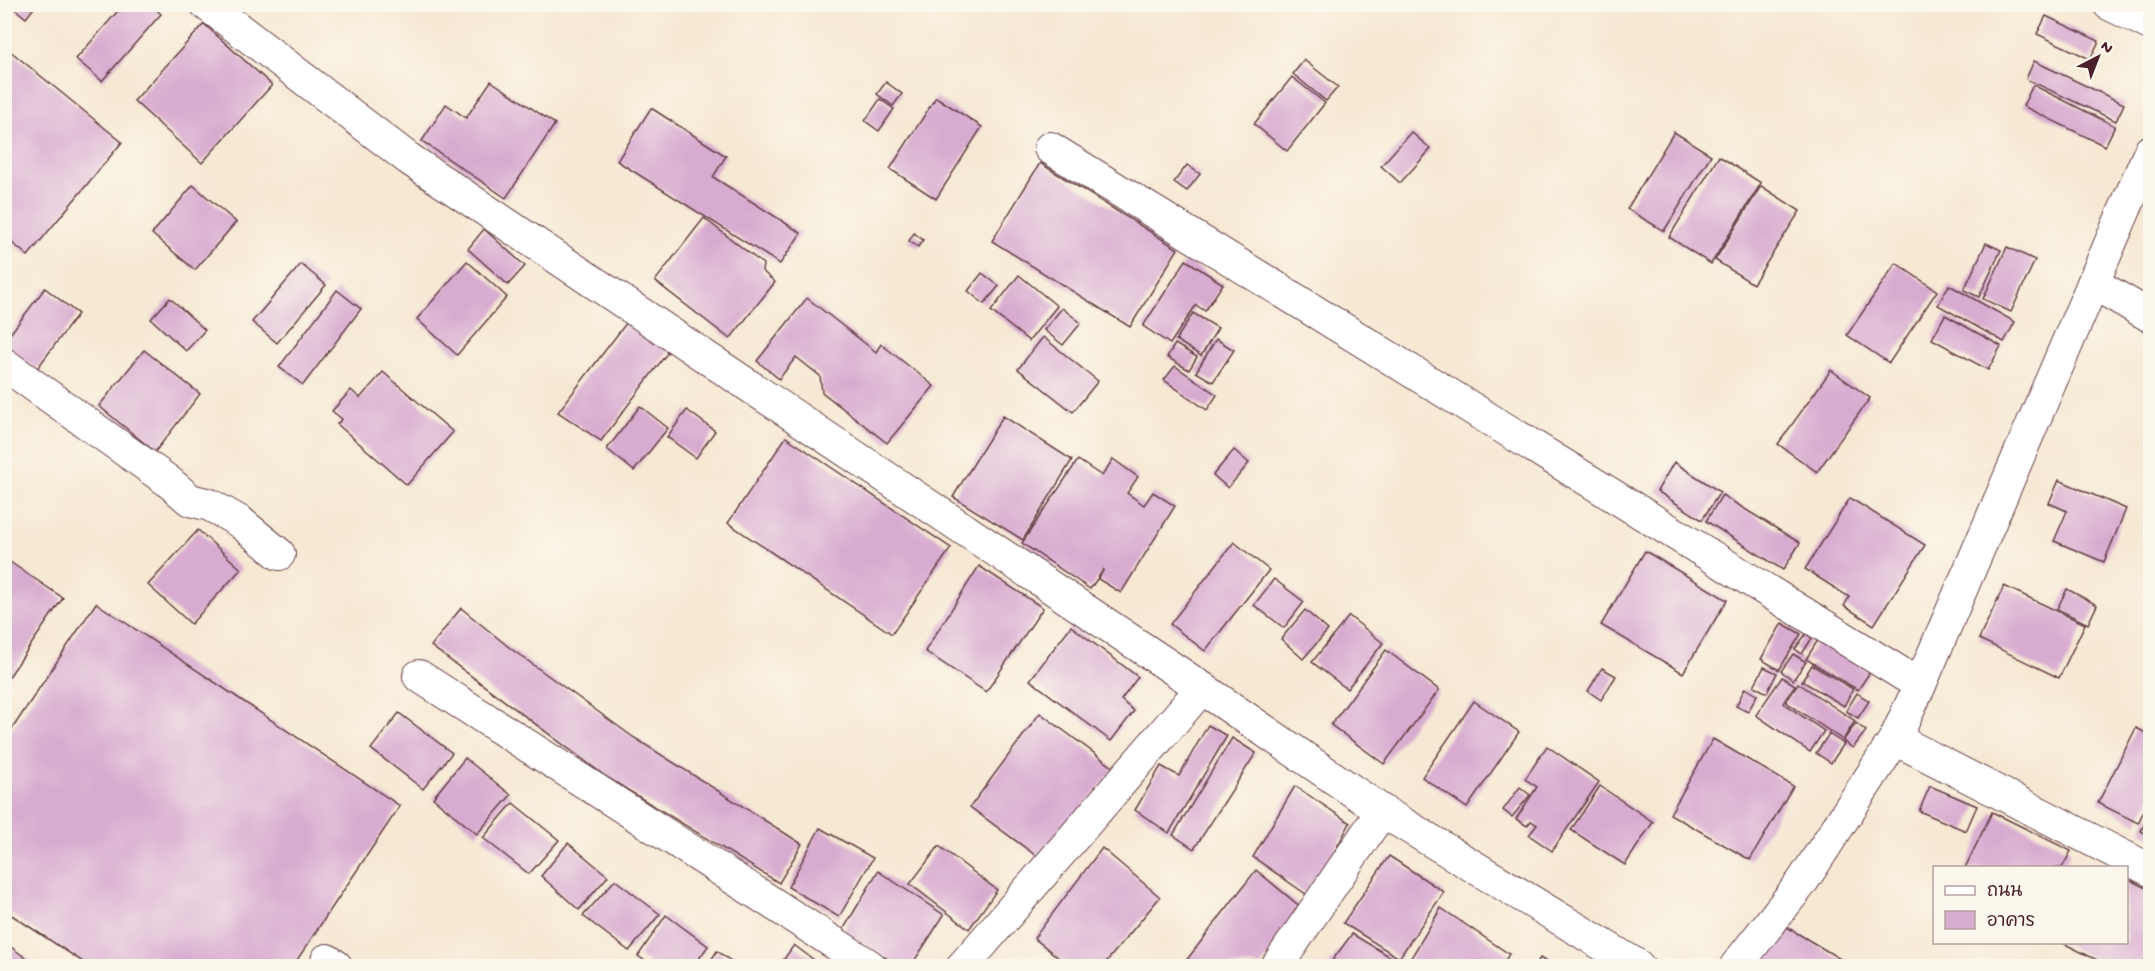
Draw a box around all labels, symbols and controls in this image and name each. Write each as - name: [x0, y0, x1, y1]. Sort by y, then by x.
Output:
- north arrow: [2068, 27, 2128, 87]
- text: N: [2095, 38, 2116, 59]
- legend: [1933, 866, 2128, 944]
- text: ถนน: [1987, 882, 2022, 903]
- text: อาคาร: [1987, 912, 2035, 933]

